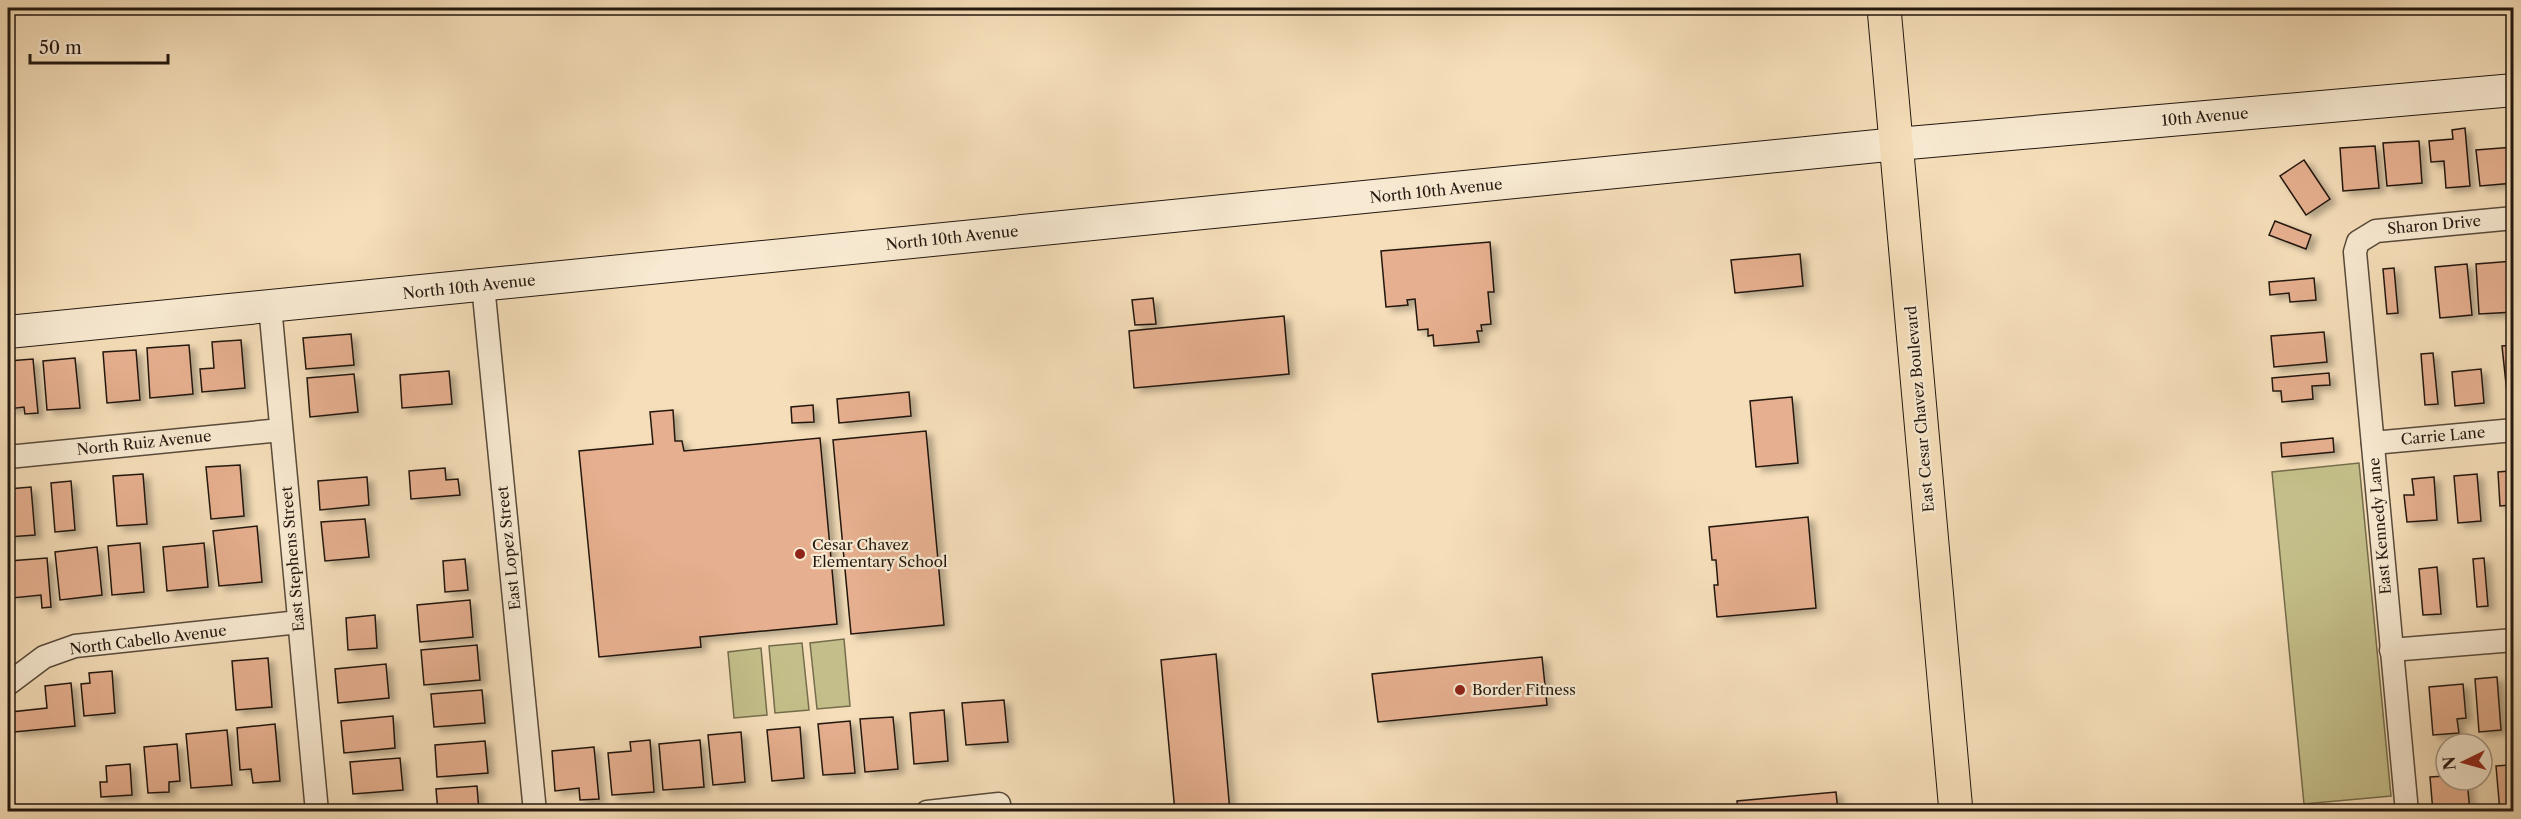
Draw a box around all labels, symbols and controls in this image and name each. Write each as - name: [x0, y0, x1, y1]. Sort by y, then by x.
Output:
- scale bar: [30, 27, 168, 65]
- text: 50 m: [39, 37, 82, 59]
- street label: 10th Avenue: [2161, 103, 2249, 130]
- street label: North 10th Avenue: [1369, 174, 1503, 207]
- street label: Sharon Drive: [2386, 211, 2482, 238]
- street label: North 10th Avenue: [885, 221, 1019, 254]
- street label: North 10th Avenue: [402, 270, 536, 303]
- street label: East Cesar Chavez Boulevard: [1901, 305, 1938, 513]
- street label: Carrie Lane: [2400, 422, 2486, 449]
- street label: North Ruiz Avenue: [76, 426, 212, 459]
- street label: East Kennedy Lane: [2364, 457, 2395, 595]
- street label: East Lopez Street: [492, 484, 524, 611]
- street label: East Stephens Street: [277, 485, 308, 633]
- place label: Cesar Chavez Elementary School: [812, 535, 948, 571]
- marker: Cesar Chavez Elementary School: [793, 547, 807, 561]
- street label: North Cabello Avenue: [68, 620, 227, 659]
- place label: Border Fitness: [1472, 680, 1576, 699]
- marker: Border Fitness: [1453, 683, 1467, 697]
- north arrow: [2434, 732, 2494, 792]
- text: N: [2438, 755, 2460, 771]

